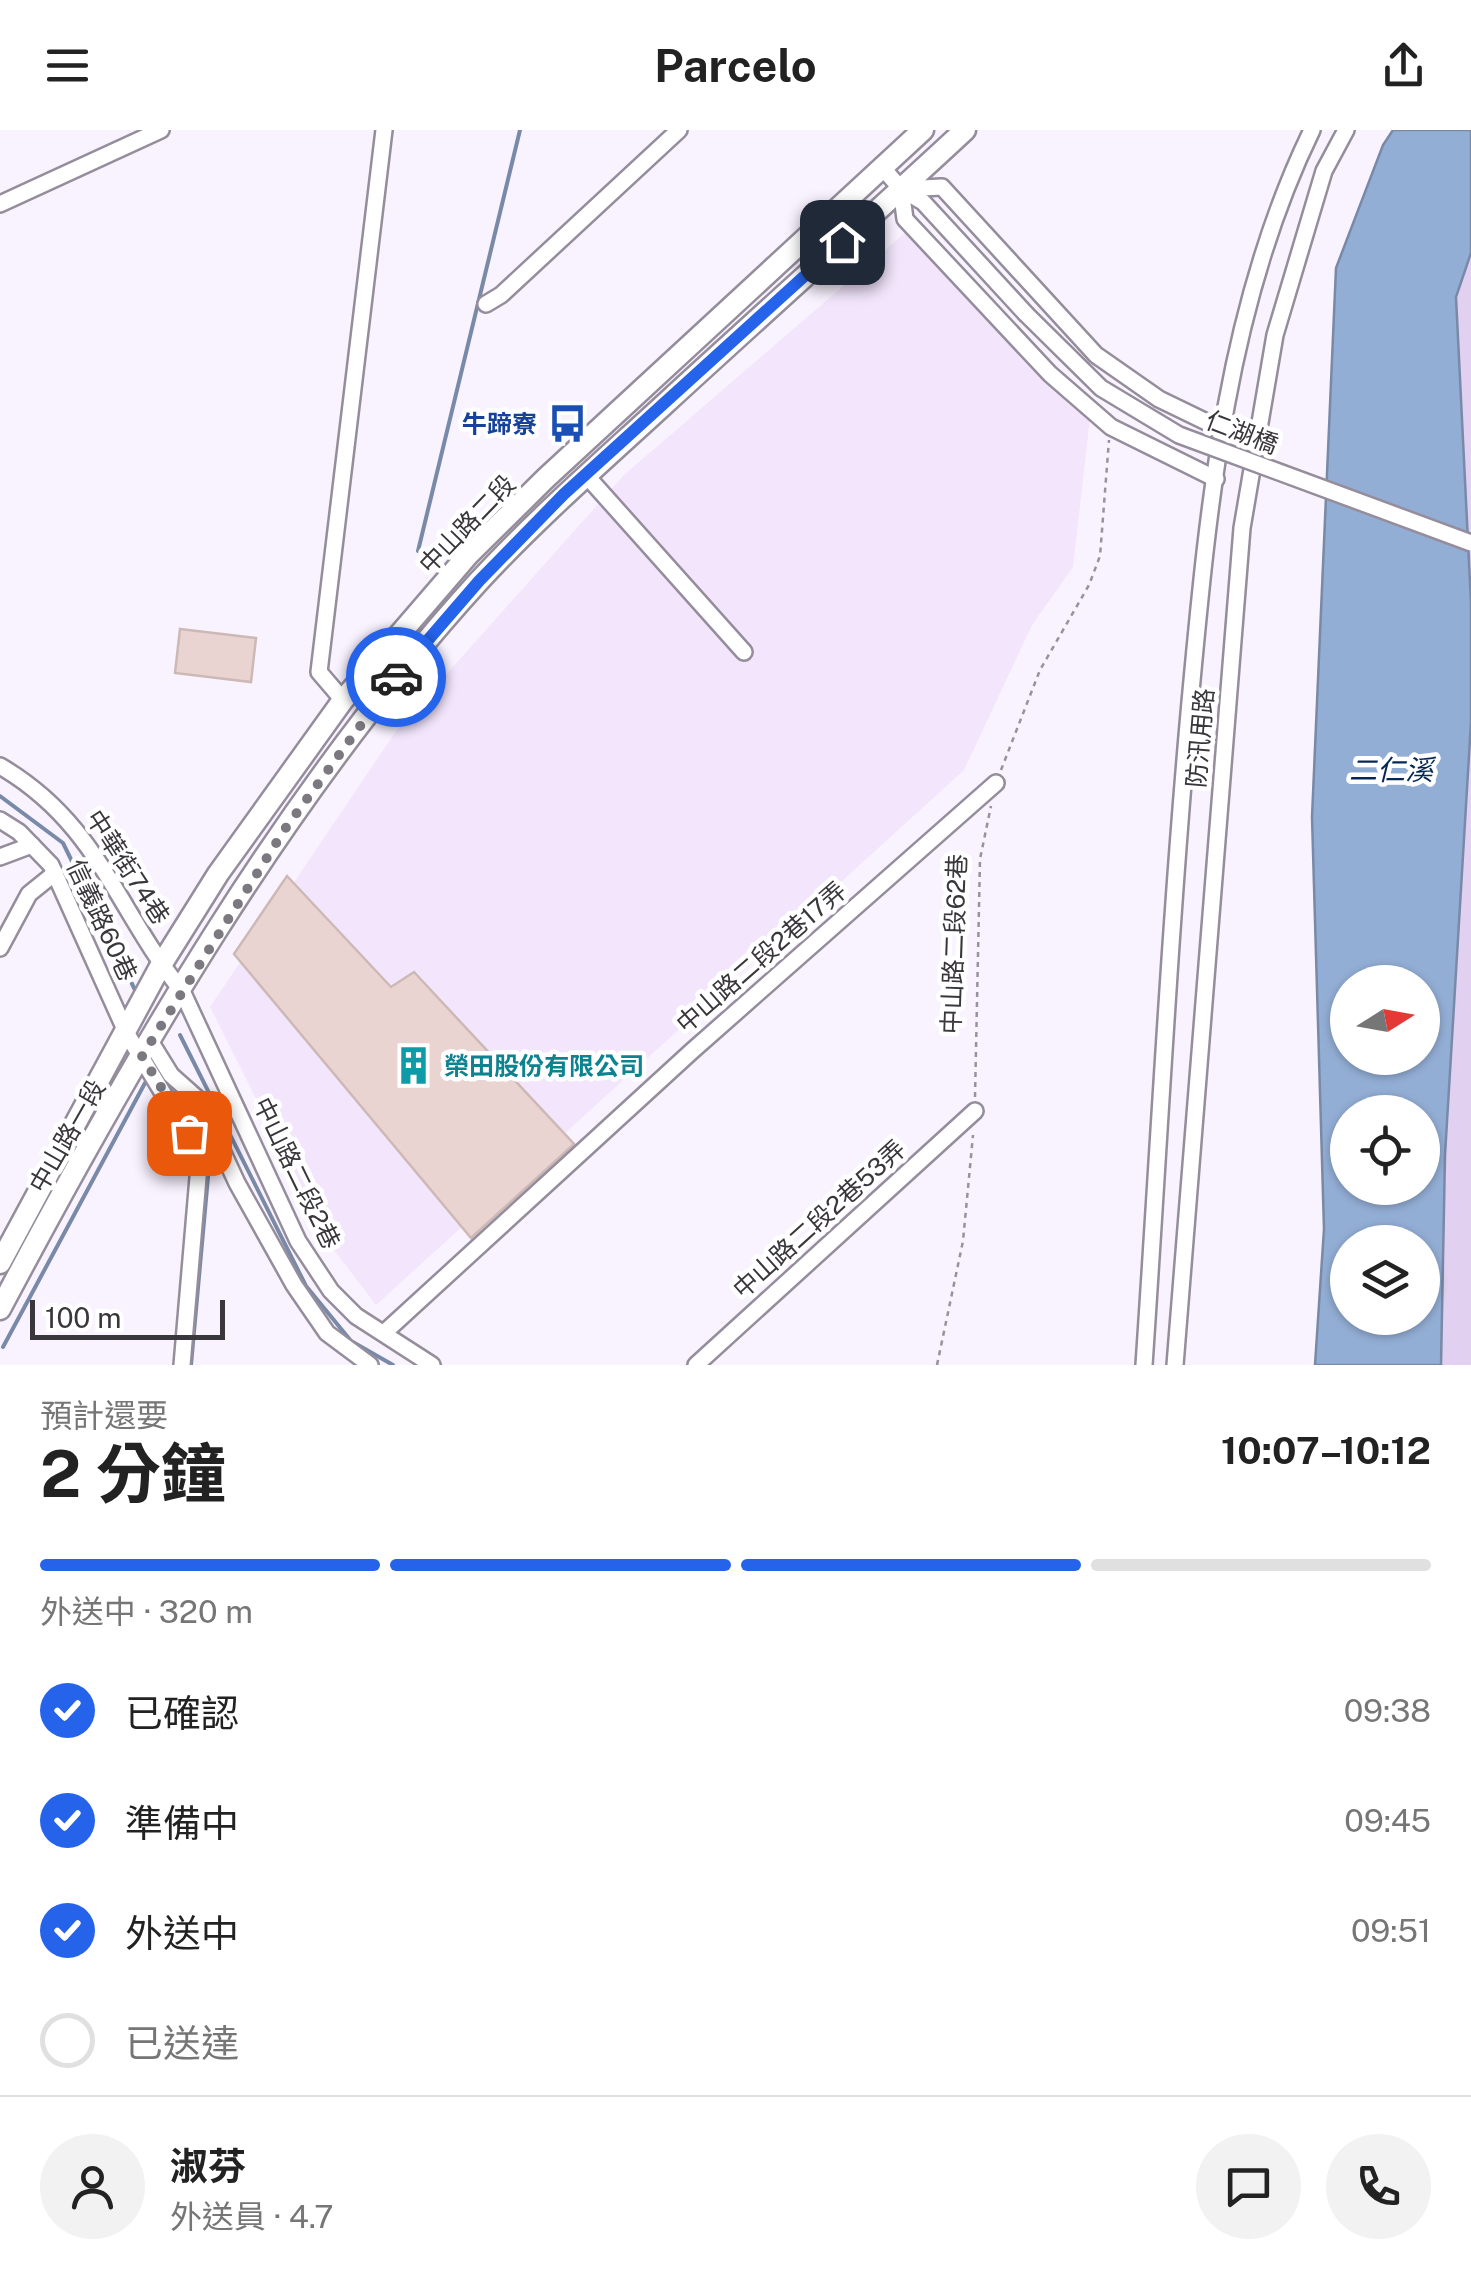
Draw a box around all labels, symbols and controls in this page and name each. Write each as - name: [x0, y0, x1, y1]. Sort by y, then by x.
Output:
- icon: menu: [40, 38, 95, 93]
- icon: share: [1376, 38, 1431, 93]
- text: Parcelo: [654, 39, 817, 92]
- pin: [800, 200, 885, 285]
- icon: home: [815, 215, 870, 270]
- bus stop icon: 牛蹄寮: [546, 403, 588, 445]
- street label: 仁湖橋: [1202, 405, 1282, 459]
- place label: 牛蹄寮: [462, 409, 537, 439]
- street label: 中山路二段: [413, 469, 521, 579]
- courier: [346, 627, 446, 727]
- icon: car: [369, 650, 424, 705]
- street label: 防汛用路: [1181, 687, 1219, 789]
- water label: 二仁溪: [1349, 753, 1437, 786]
- street label: 中華街74巷: [80, 804, 176, 930]
- street label: 中山路二段62巷: [936, 853, 972, 1035]
- street label: 信義路60巷: [61, 854, 143, 986]
- street label: 中山路二段2巷17弄: [670, 875, 852, 1039]
- north arrow: [1330, 965, 1440, 1075]
- map controls: [1330, 965, 1440, 1335]
- building icon: 榮田股份有限公司: [393, 1045, 435, 1087]
- place label: 榮田股份有限公司: [444, 1051, 644, 1081]
- street label: 中山路一段: [23, 1074, 111, 1198]
- pin: [147, 1091, 232, 1176]
- street label: 中山路二段2巷: [247, 1092, 347, 1254]
- button: locate: [1330, 1095, 1440, 1205]
- icon: bag: [162, 1106, 217, 1161]
- street label: 中山路二段2巷53弄: [727, 1134, 911, 1304]
- button: layers: [1330, 1225, 1440, 1335]
- scale bar: [30, 1295, 225, 1340]
- text: 100 m: [45, 1301, 122, 1334]
- text: 預計還要: [40, 1397, 168, 1434]
- text: 10:07–10:12: [1221, 1428, 1431, 1473]
- text: 2 分鐘: [40, 1435, 226, 1512]
- text: 外送中 · 320 m: [40, 1593, 253, 1630]
- icon: check: [40, 1683, 95, 1738]
- text: 已確認: [125, 1691, 239, 1736]
- text: 09:38: [1344, 1692, 1431, 1729]
- icon: check: [40, 1793, 95, 1848]
- text: 準備中: [125, 1801, 239, 1846]
- text: 09:45: [1344, 1802, 1431, 1839]
- icon: check: [40, 1903, 95, 1958]
- text: 外送中: [125, 1911, 239, 1956]
- text: 09:51: [1351, 1912, 1431, 1949]
- text: 已送達: [125, 2021, 239, 2066]
- button: person: [40, 2134, 145, 2239]
- button: chat: [1196, 2134, 1301, 2239]
- button: phone: [1326, 2134, 1431, 2239]
- text: 淑芬: [170, 2144, 246, 2189]
- text: 外送員 · 4.7: [170, 2198, 334, 2235]

